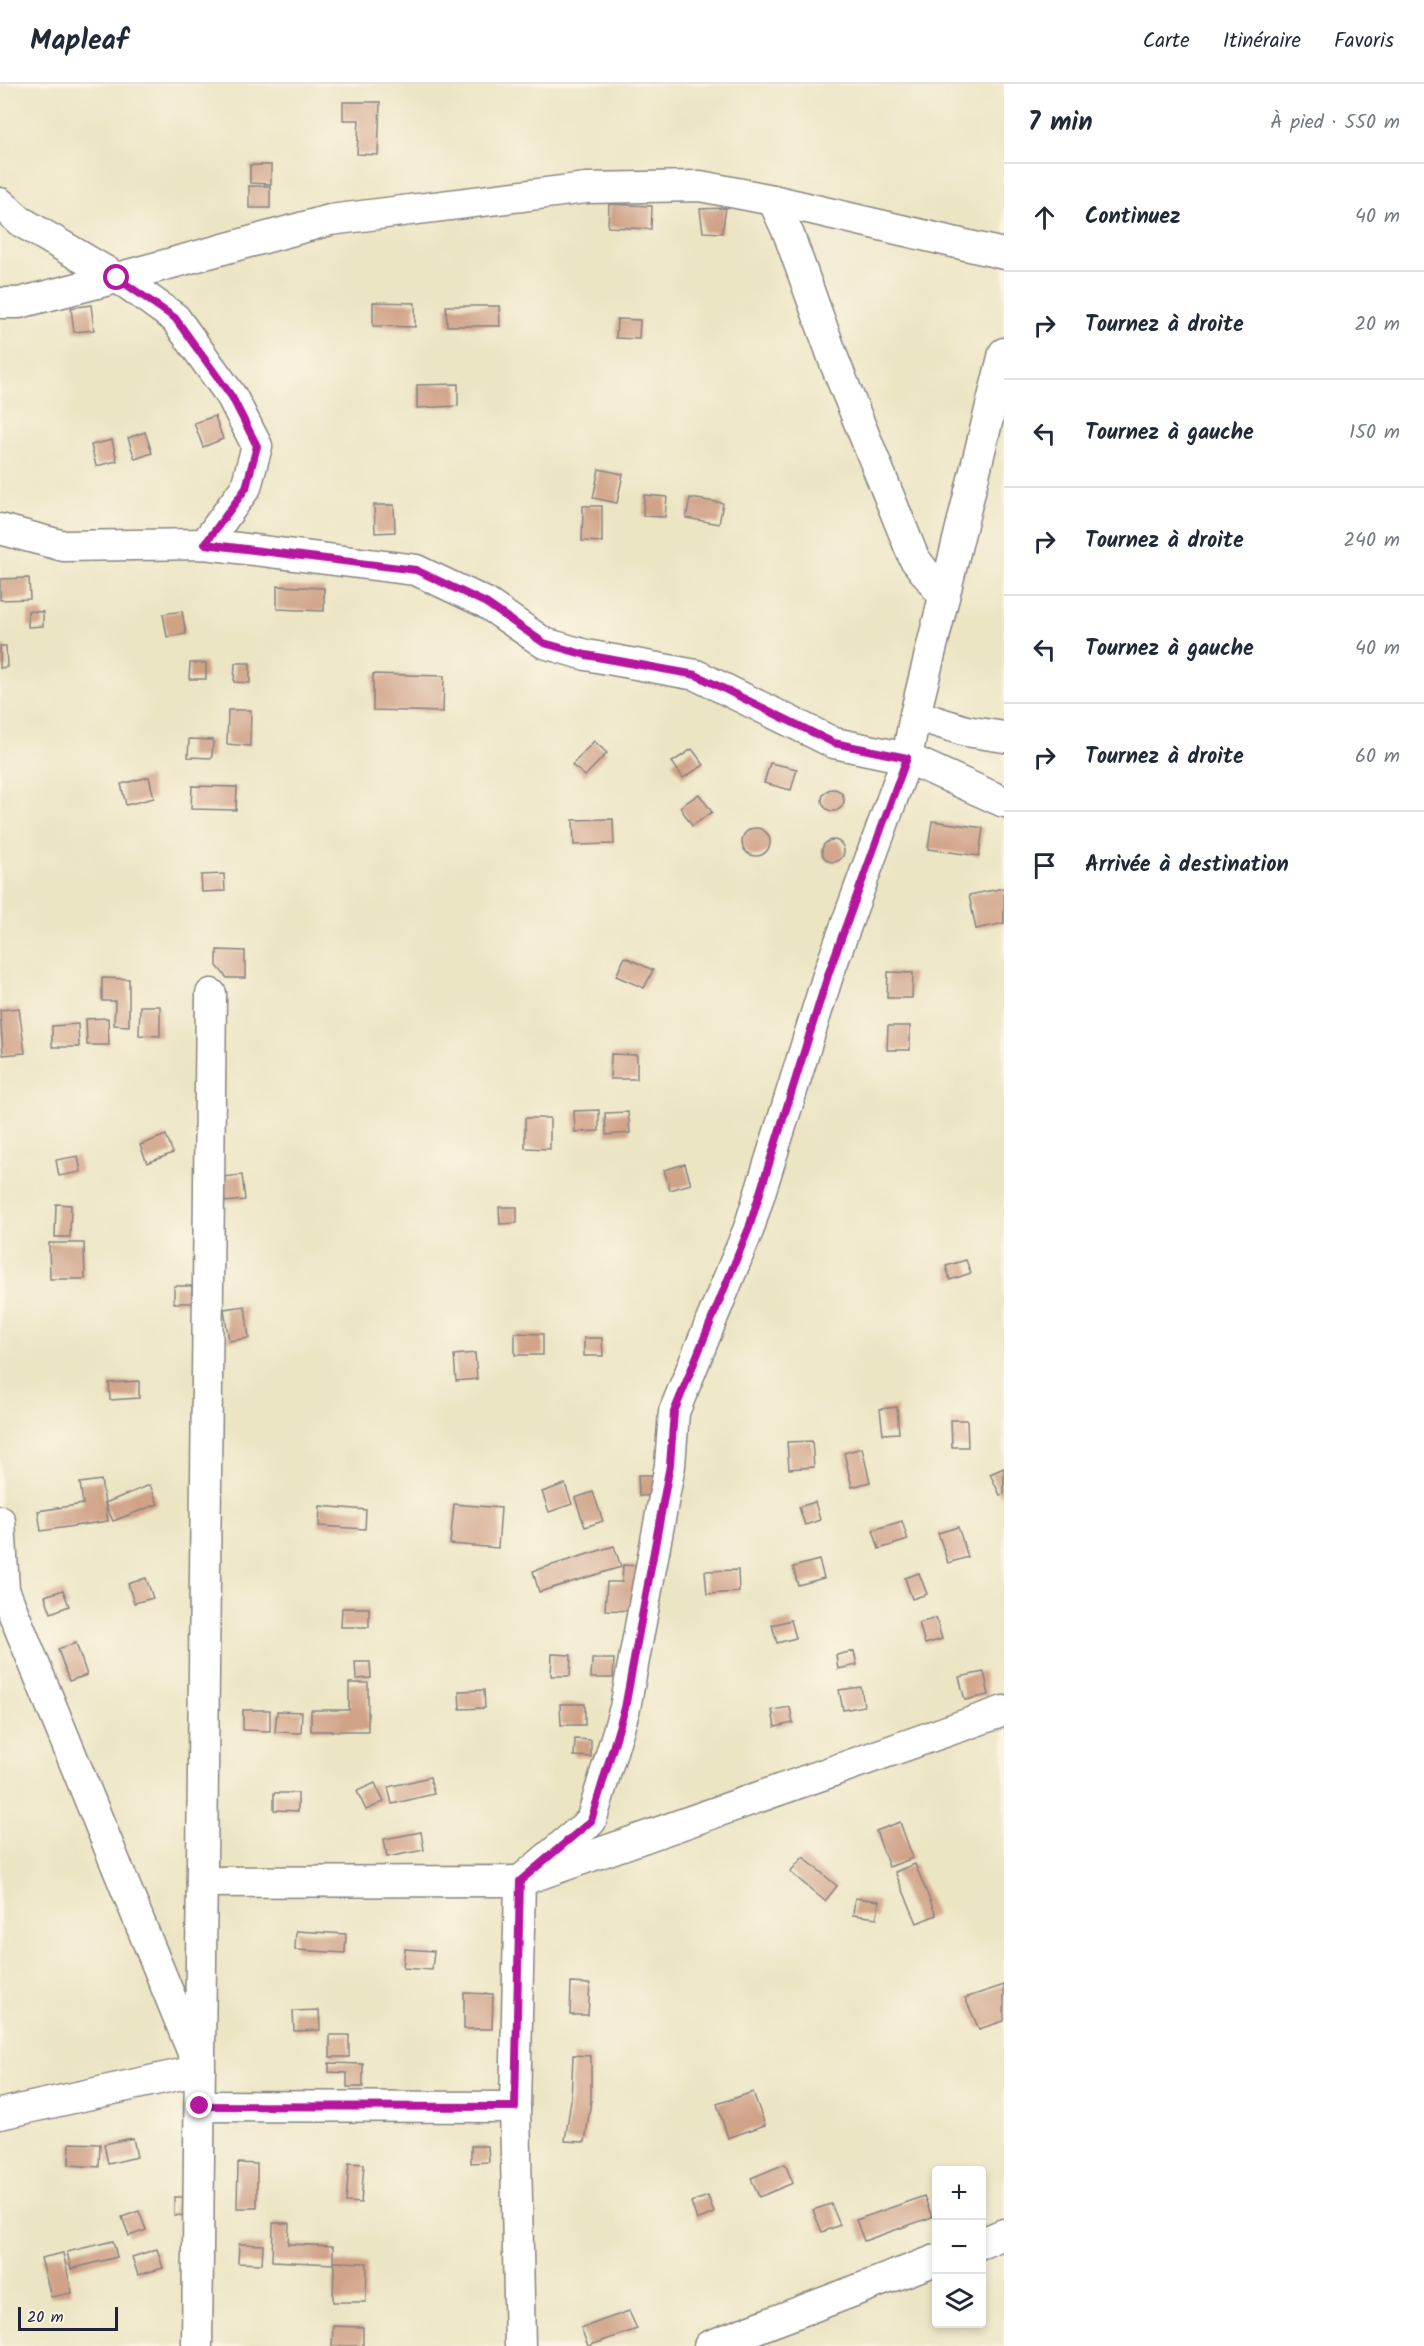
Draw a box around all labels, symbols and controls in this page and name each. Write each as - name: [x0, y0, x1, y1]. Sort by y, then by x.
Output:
- text: Mapleaf: [30, 19, 128, 64]
- text: Carte: [1143, 25, 1190, 58]
- text: Itinéraire: [1223, 25, 1301, 58]
- text: Favoris: [1334, 25, 1394, 58]
- text: 7 min: [1028, 102, 1093, 144]
- text: À pied · 550 m: [1270, 107, 1400, 139]
- text: Continuez: [1085, 200, 1181, 235]
- icon: ahead: [1028, 201, 1061, 234]
- text: 40 m: [1355, 201, 1400, 233]
- route start: [103, 264, 129, 290]
- text: Tournez à droite: [1085, 308, 1244, 343]
- icon: right: [1028, 309, 1061, 342]
- text: 20 m: [1354, 309, 1400, 341]
- text: Tournez à gauche: [1085, 416, 1254, 451]
- icon: left: [1028, 417, 1061, 450]
- text: 150 m: [1349, 417, 1400, 449]
- text: Tournez à droite: [1085, 524, 1244, 559]
- icon: right: [1028, 525, 1061, 558]
- text: 240 m: [1343, 525, 1400, 557]
- text: Tournez à gauche: [1085, 632, 1254, 667]
- icon: left: [1028, 633, 1061, 666]
- text: 40 m: [1355, 633, 1400, 665]
- text: Tournez à droite: [1085, 740, 1244, 775]
- icon: right: [1028, 741, 1061, 774]
- text: 60 m: [1355, 741, 1400, 773]
- text: Arrivée à destination: [1085, 848, 1289, 883]
- icon: arrive: [1028, 849, 1061, 882]
- route end: [186, 2092, 212, 2118]
- map controls: [932, 2166, 986, 2328]
- button: +: [932, 2166, 986, 2220]
- button: −: [932, 2220, 986, 2274]
- button: layers: [932, 2274, 986, 2328]
- scale bar: [18, 2304, 118, 2332]
- text: 20 m: [27, 2305, 63, 2330]

